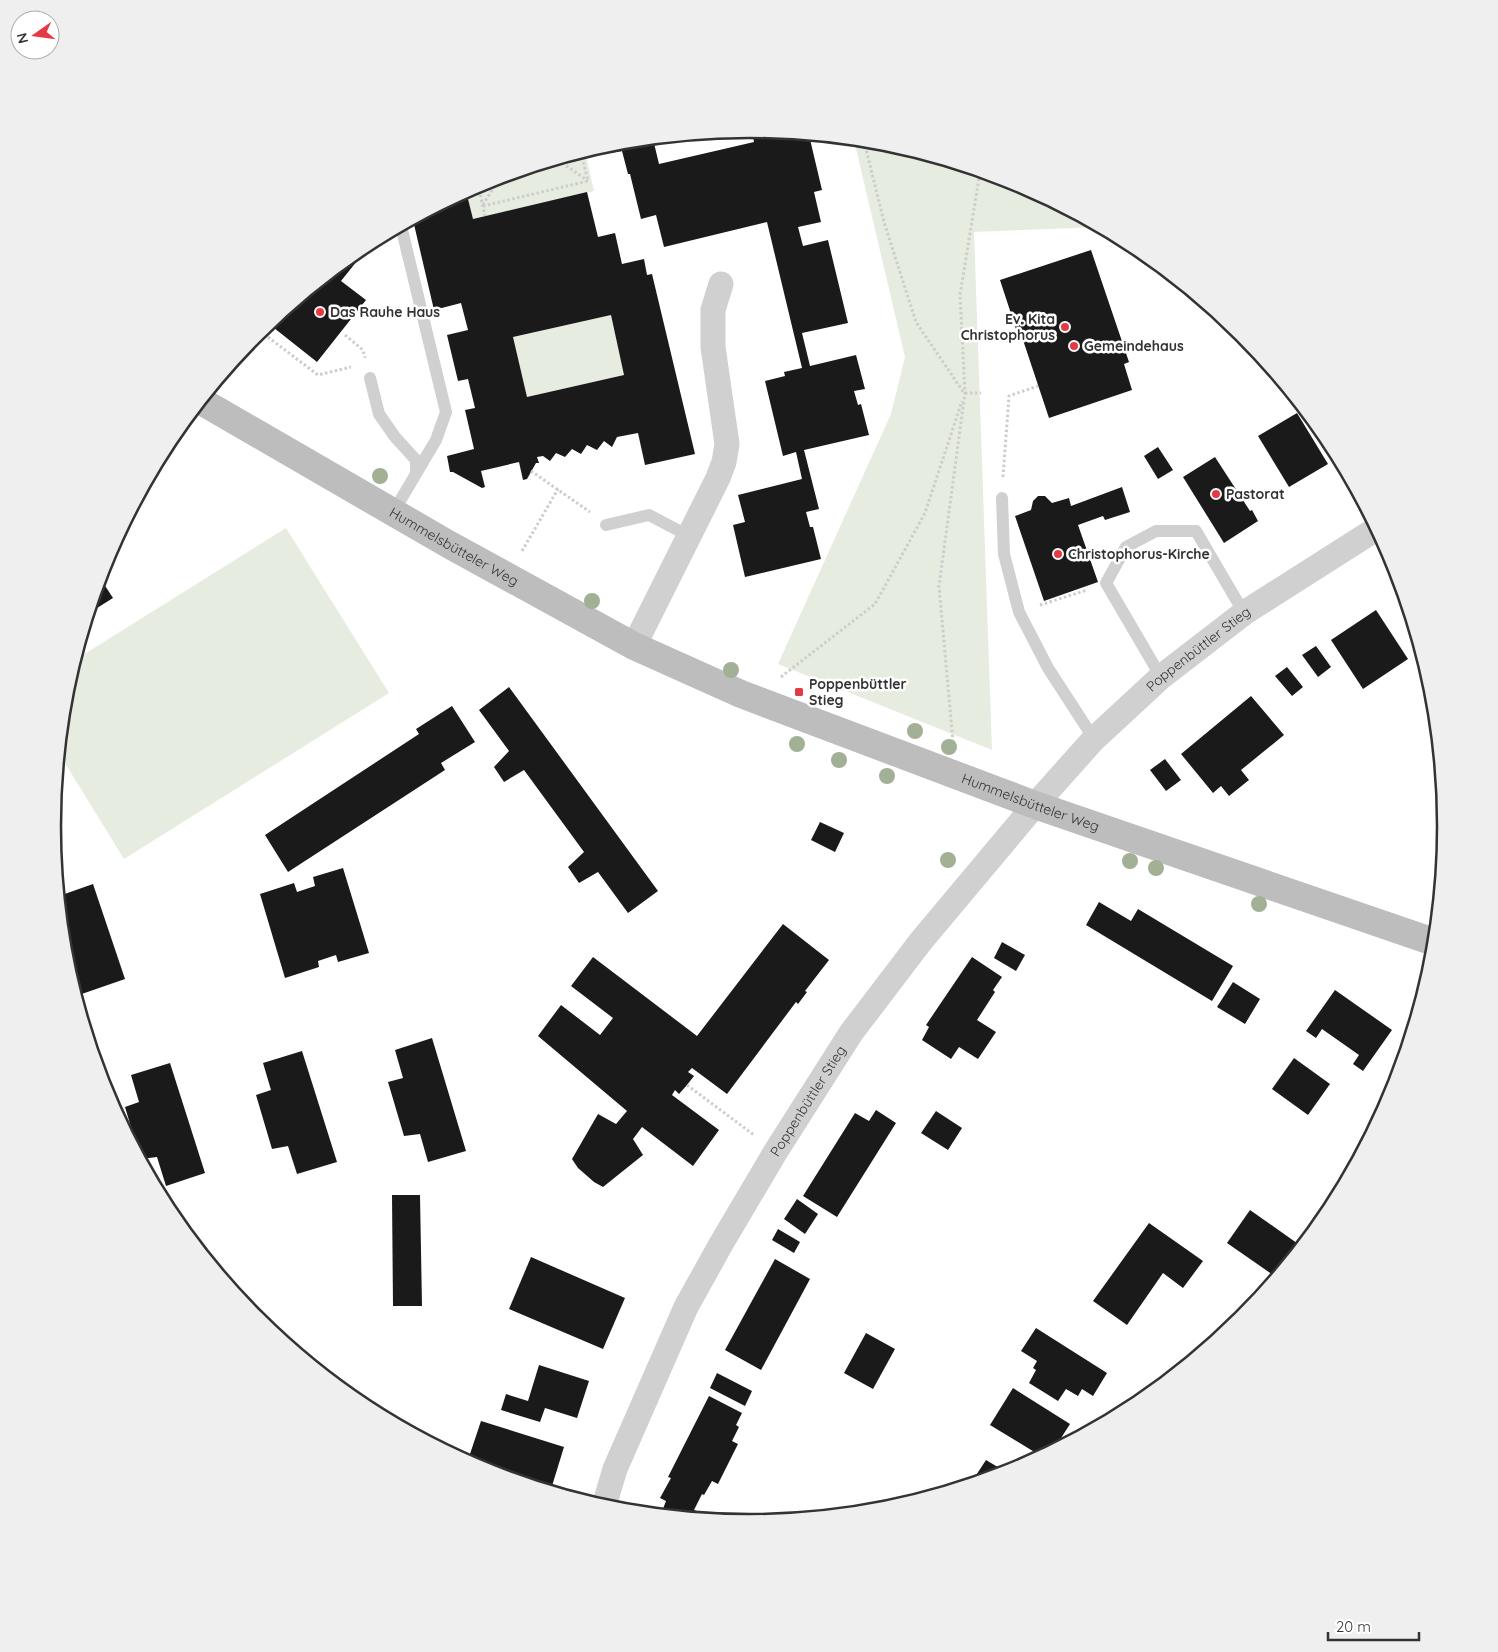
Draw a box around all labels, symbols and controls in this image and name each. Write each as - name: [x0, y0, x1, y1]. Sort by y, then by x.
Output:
- north arrow: [10, 10, 60, 60]
- text: N: [12, 31, 32, 45]
- place label: Das Rauhe Haus: [330, 303, 440, 321]
- marker: Das Rauhe Haus: [314, 306, 326, 318]
- place label: Ev. Kita Christophorus: [961, 310, 1055, 344]
- marker: Ev. Kita Christophorus: [1059, 321, 1071, 333]
- place label: Gemeindehaus: [1084, 337, 1184, 355]
- marker: Gemeindehaus: [1068, 340, 1080, 352]
- place label: Pastorat: [1226, 485, 1285, 503]
- marker: Pastorat: [1210, 488, 1222, 500]
- street label: Hummelsbütteler Weg: [386, 503, 522, 590]
- place label: Christophorus-Kirche: [1068, 545, 1210, 563]
- marker: Christophorus-Kirche: [1052, 548, 1064, 560]
- street label: Poppenbüttler Stieg: [1142, 602, 1254, 695]
- place label: Poppenbüttler Stieg: [809, 675, 907, 709]
- marker: Poppenbüttler Stieg: [793, 686, 805, 698]
- street label: Hummelsbütteler Weg: [959, 769, 1102, 835]
- street label: Poppenbüttler Stieg: [766, 1042, 850, 1160]
- scale bar: [1328, 1610, 1419, 1642]
- text: 20 m: [1336, 1617, 1371, 1636]

